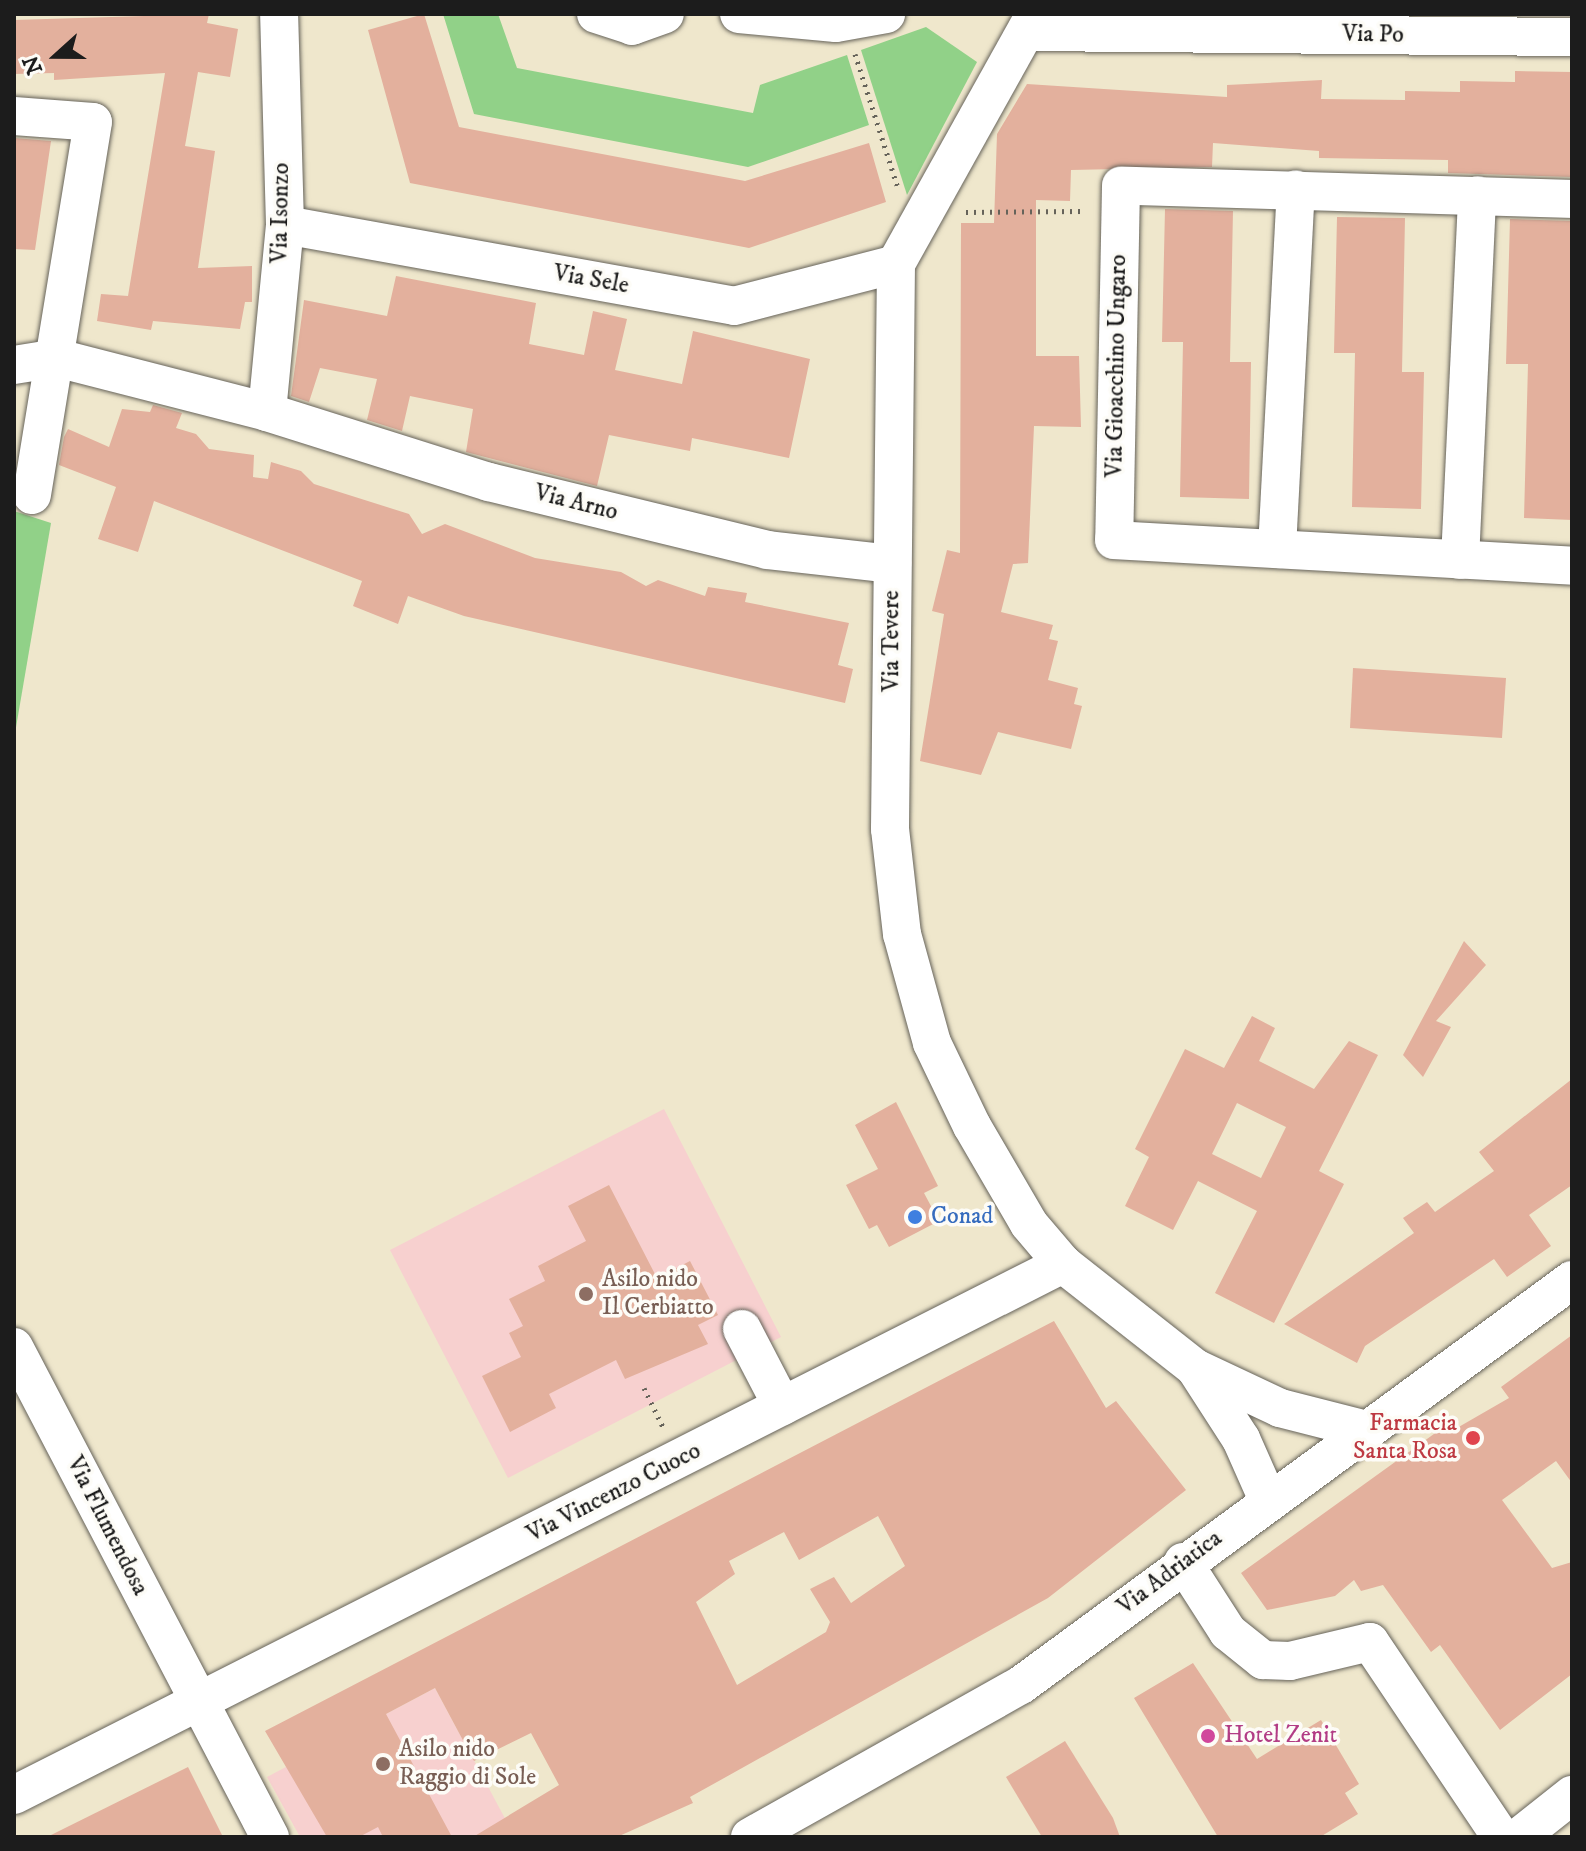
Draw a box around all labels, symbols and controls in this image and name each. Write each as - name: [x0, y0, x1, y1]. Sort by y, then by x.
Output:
- north arrow: [16, 16, 96, 96]
- street label: Via Po: [1342, 20, 1404, 50]
- text: N: [17, 52, 49, 78]
- street label: Via Isonzo: [266, 162, 296, 264]
- street label: Via Gioacchino Ungaro: [1101, 254, 1133, 478]
- street label: Via Sele: [551, 259, 631, 301]
- street label: Via Arno: [531, 479, 621, 527]
- street label: Via Tevere: [878, 590, 906, 692]
- place label: Conad: [931, 1203, 993, 1231]
- marker: Conad: [906, 1208, 924, 1226]
- place label: Asilo nido Il Cerbiatto: [602, 1266, 714, 1322]
- marker: Asilo nido Il Cerbiatto: [577, 1285, 595, 1303]
- place label: Farmacia Santa Rosa: [1353, 1410, 1457, 1466]
- marker: Farmacia Santa Rosa: [1464, 1429, 1482, 1447]
- street label: Via Vincenzo Cuoco: [522, 1437, 706, 1549]
- street label: Via Flumendosa: [60, 1452, 154, 1600]
- street label: Via Adriatica: [1112, 1524, 1228, 1622]
- place label: Hotel Zenit: [1224, 1722, 1337, 1750]
- marker: Hotel Zenit: [1199, 1727, 1217, 1745]
- place label: Asilo nido Raggio di Sole: [399, 1736, 536, 1792]
- marker: Asilo nido Raggio di Sole: [374, 1755, 392, 1773]

